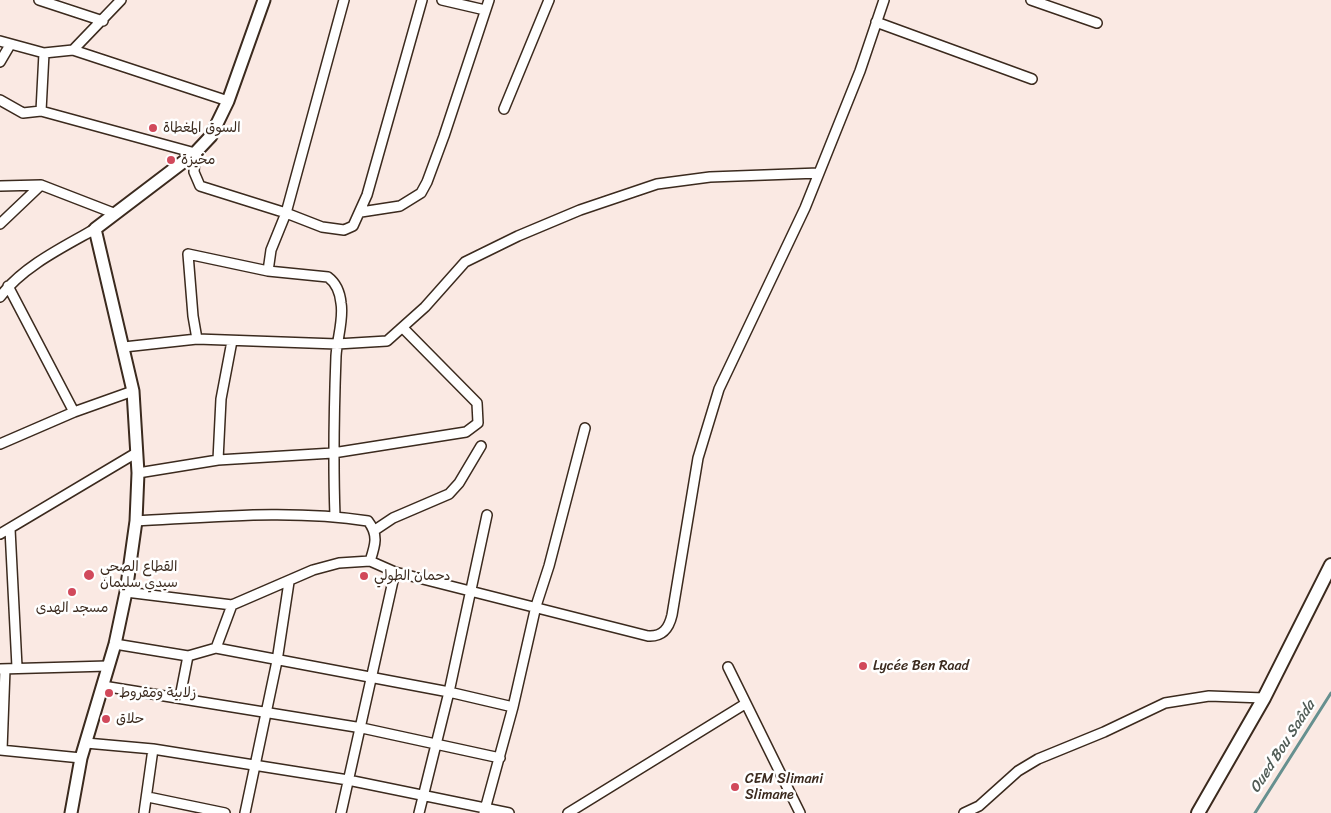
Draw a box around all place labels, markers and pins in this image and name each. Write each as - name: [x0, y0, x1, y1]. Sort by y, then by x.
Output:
- place label: السوق المغطاة: [163, 120, 241, 136]
- marker: السوق المغطاة: [147, 122, 159, 134]
- place label: مخيزة: [181, 152, 215, 168]
- marker: مخيزة: [165, 154, 177, 166]
- place label: القطاع الصحي سيدي سليمان: [100, 559, 178, 592]
- marker: القطاع الصحي سيدي سليمان: [82, 568, 96, 582]
- place label: دحمان الطولي: [374, 568, 451, 584]
- marker: دحمان الطولي: [358, 570, 370, 582]
- marker: مسجد الهدى: [66, 586, 78, 598]
- place label: مسجد الهدى: [36, 600, 108, 616]
- place label: Lycée Ben Raad: [873, 658, 969, 674]
- marker: Lycée Ben Raad: [857, 660, 869, 672]
- place label: زلابية ومقروط: [119, 685, 196, 701]
- marker: زلابية ومقروط: [103, 687, 115, 699]
- place label: حلاق: [116, 711, 144, 727]
- marker: حلاق: [100, 713, 112, 725]
- place label: CEM Slimani Slimane: [745, 771, 823, 804]
- marker: CEM Slimani Slimane: [729, 781, 741, 793]

